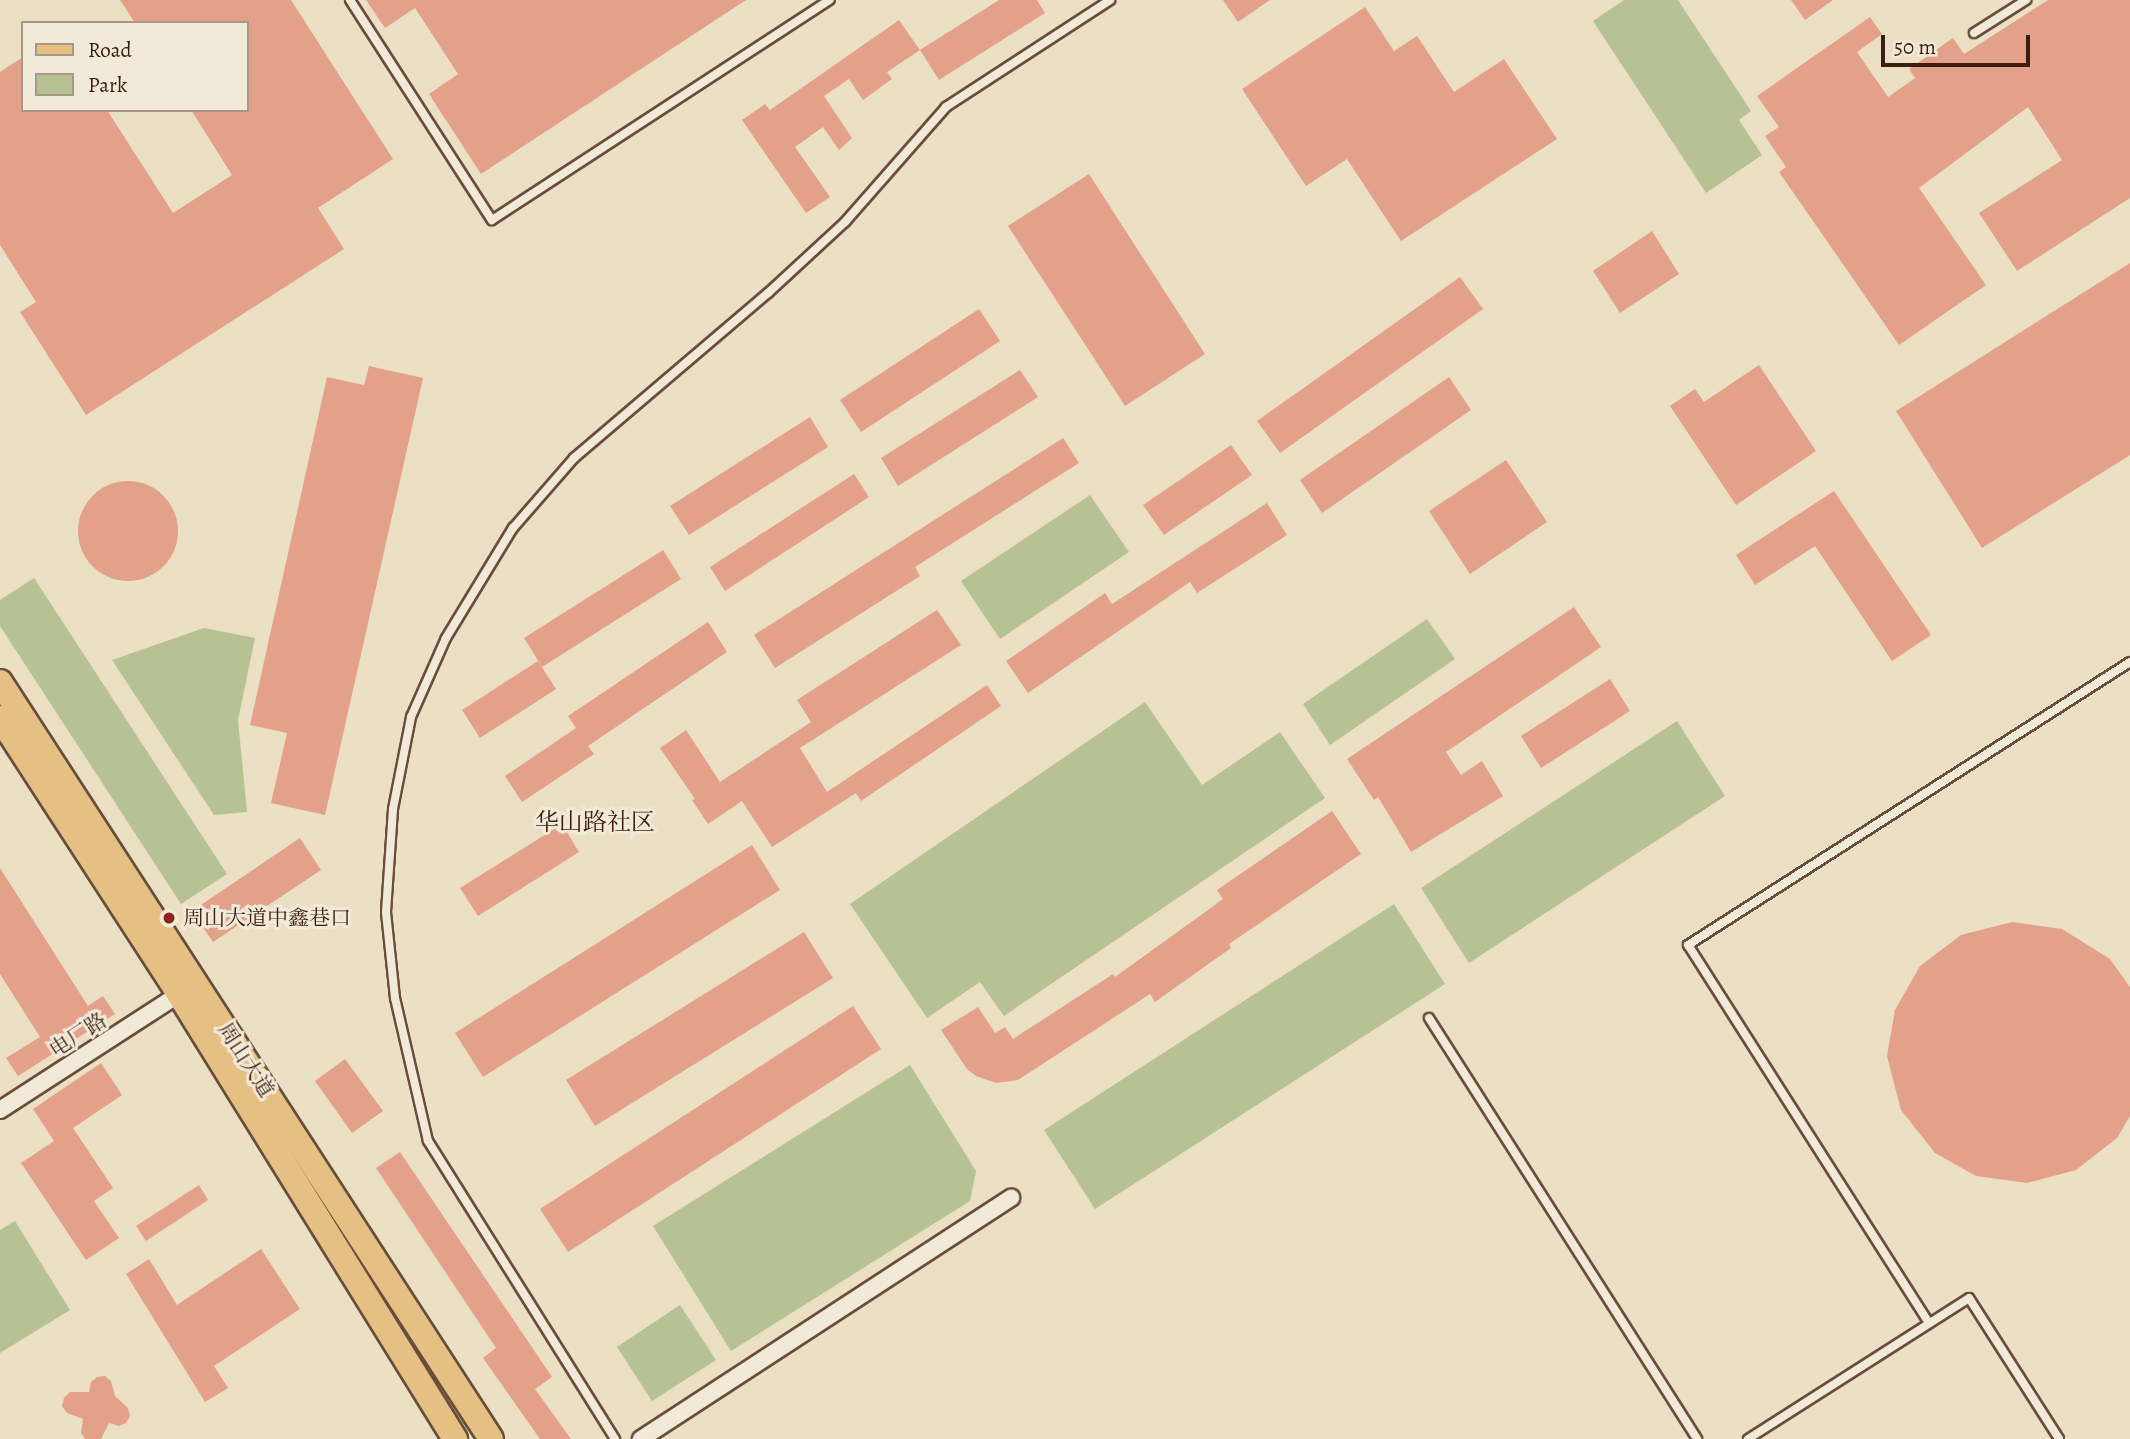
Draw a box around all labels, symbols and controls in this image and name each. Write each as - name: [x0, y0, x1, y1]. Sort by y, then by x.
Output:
- legend: [21, 21, 248, 112]
- scale bar: [1885, 21, 2034, 65]
- text: 50 m: [1894, 33, 1936, 61]
- text: Road: [88, 36, 132, 64]
- text: Park: [88, 71, 127, 99]
- district label: 华山路社区: [535, 809, 655, 837]
- place label: 周山大道中鑫巷口: [183, 905, 351, 931]
- marker: 周山大道中鑫巷口: [161, 910, 177, 926]
- street label: 电厂路: [45, 1007, 111, 1063]
- street label: 周山大道: [213, 1018, 279, 1102]

